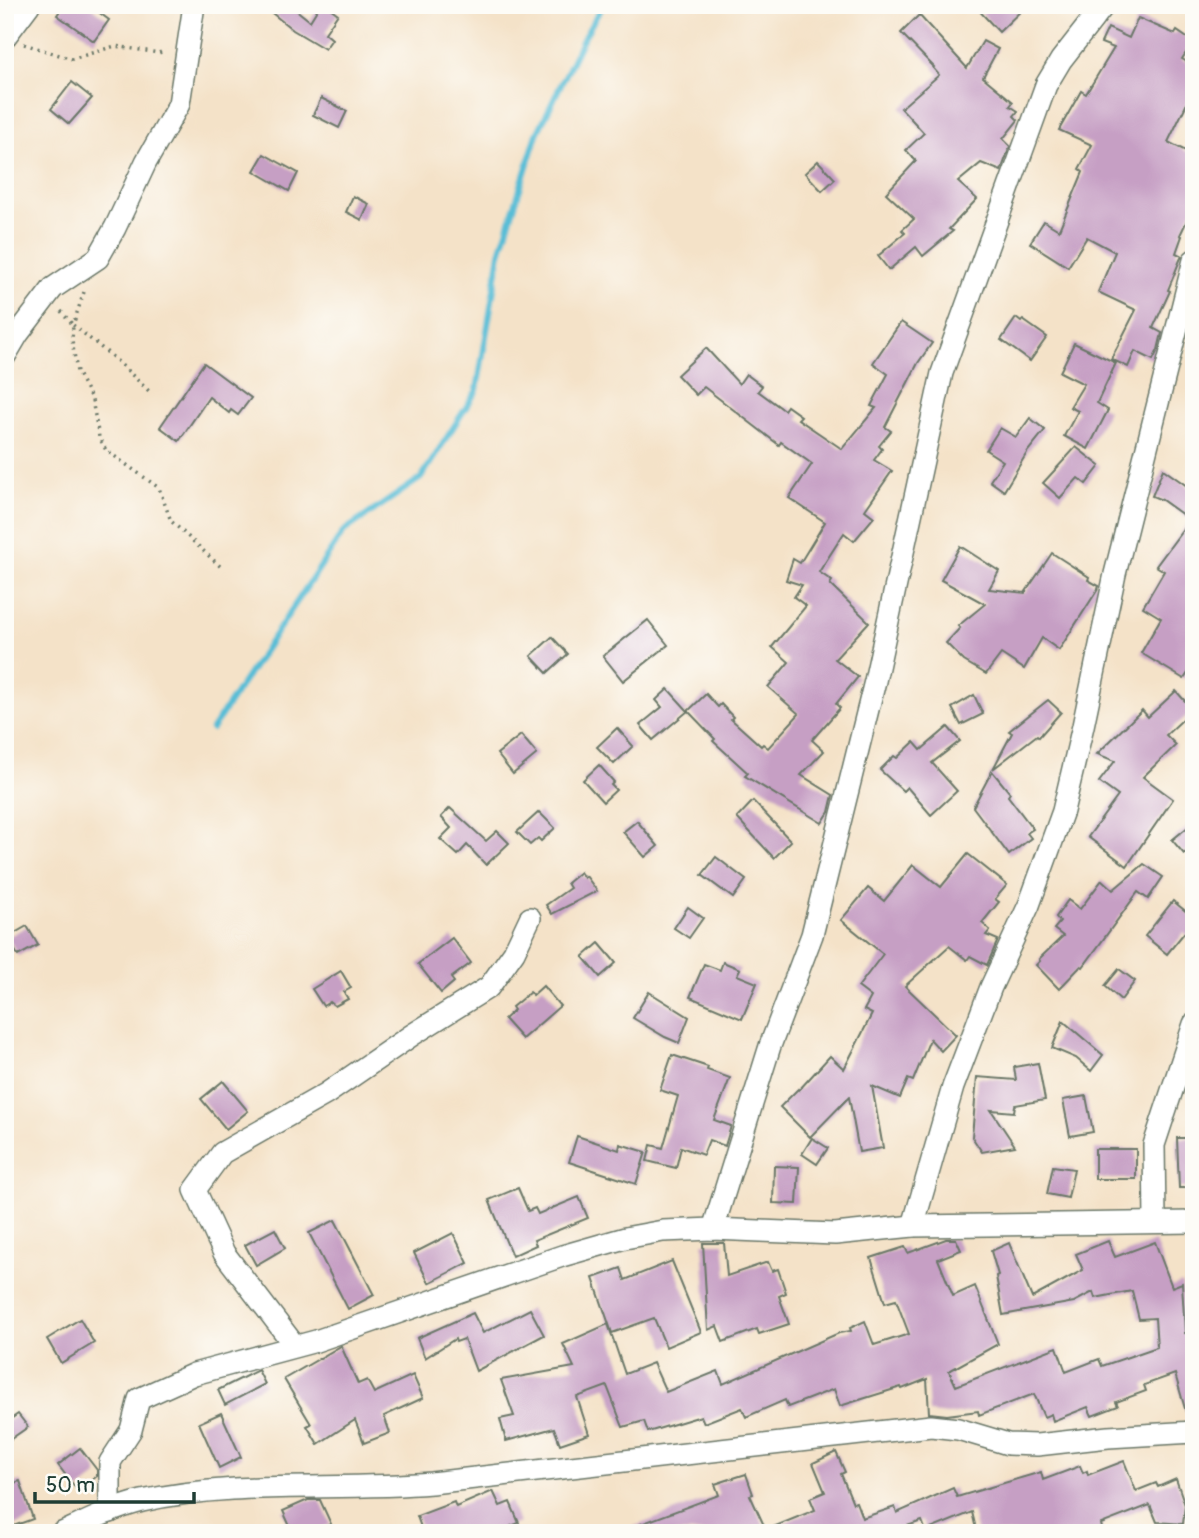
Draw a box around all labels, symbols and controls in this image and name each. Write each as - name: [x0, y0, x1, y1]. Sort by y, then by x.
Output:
- scale bar: [35, 1461, 194, 1505]
- text: 50 m: [46, 1472, 95, 1499]

